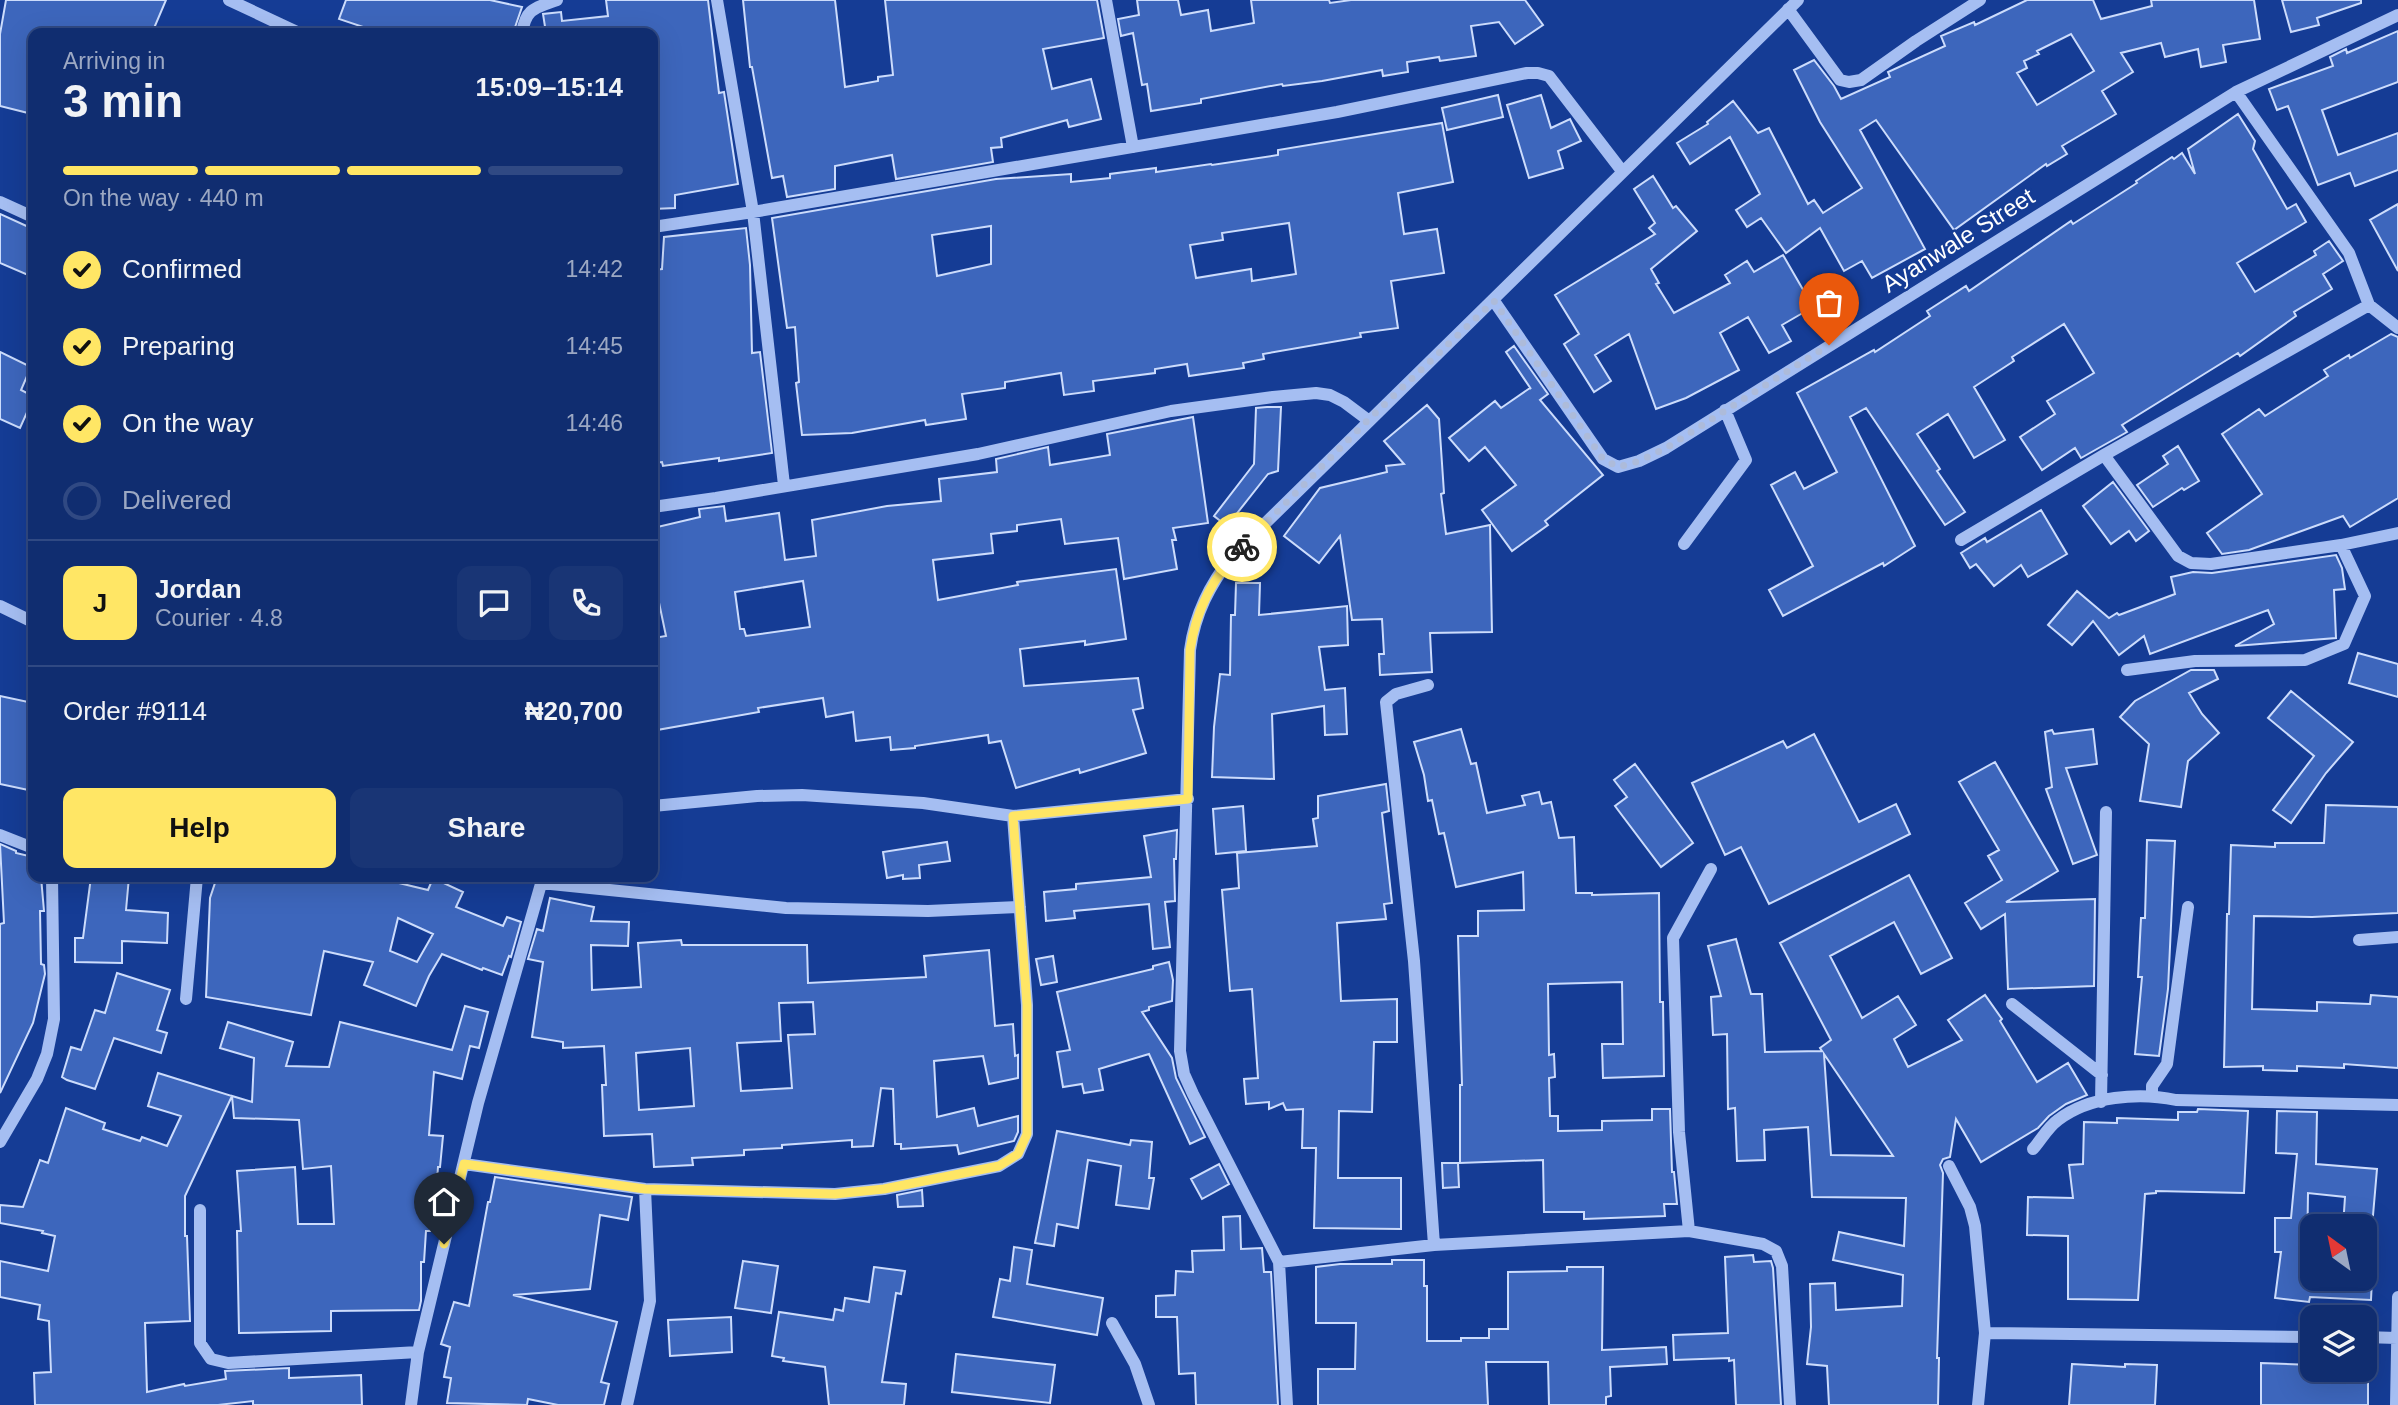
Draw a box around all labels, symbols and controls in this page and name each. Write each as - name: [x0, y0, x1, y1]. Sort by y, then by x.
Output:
- text: Arriving in: [63, 48, 165, 74]
- text: 15:09–15:14: [476, 72, 623, 102]
- text: 3 min: [63, 75, 183, 127]
- street label: Ayanwale Street: [1877, 182, 2039, 298]
- text: On the way · 440 m: [63, 185, 264, 211]
- icon: check: [63, 251, 101, 289]
- text: Confirmed: [122, 254, 242, 284]
- text: 14:42: [565, 256, 623, 282]
- pin: [1799, 273, 1859, 345]
- icon: bag: [1810, 284, 1848, 322]
- icon: check: [63, 328, 101, 366]
- text: Preparing: [122, 331, 235, 361]
- text: 14:45: [565, 333, 623, 359]
- icon: check: [63, 405, 101, 443]
- text: On the way: [122, 408, 254, 438]
- text: 14:46: [565, 410, 623, 436]
- text: Delivered: [122, 485, 232, 515]
- courier: [1207, 512, 1277, 582]
- icon: bike: [1223, 528, 1261, 566]
- button: chat: [457, 566, 531, 640]
- button: phone: [549, 566, 623, 640]
- text: Jordan: [155, 574, 242, 604]
- text: J: [93, 588, 107, 618]
- text: Courier · 4.8: [155, 605, 283, 631]
- text: Order #9114: [63, 696, 207, 726]
- text: ₦20,700: [525, 696, 623, 726]
- button: Help: [63, 788, 336, 868]
- button: Share: [350, 788, 623, 868]
- pin: [414, 1172, 474, 1244]
- icon: home: [425, 1183, 463, 1221]
- north arrow: [2300, 1214, 2376, 1292]
- map controls: [2300, 1214, 2377, 1382]
- button: layers: [2300, 1305, 2377, 1382]

